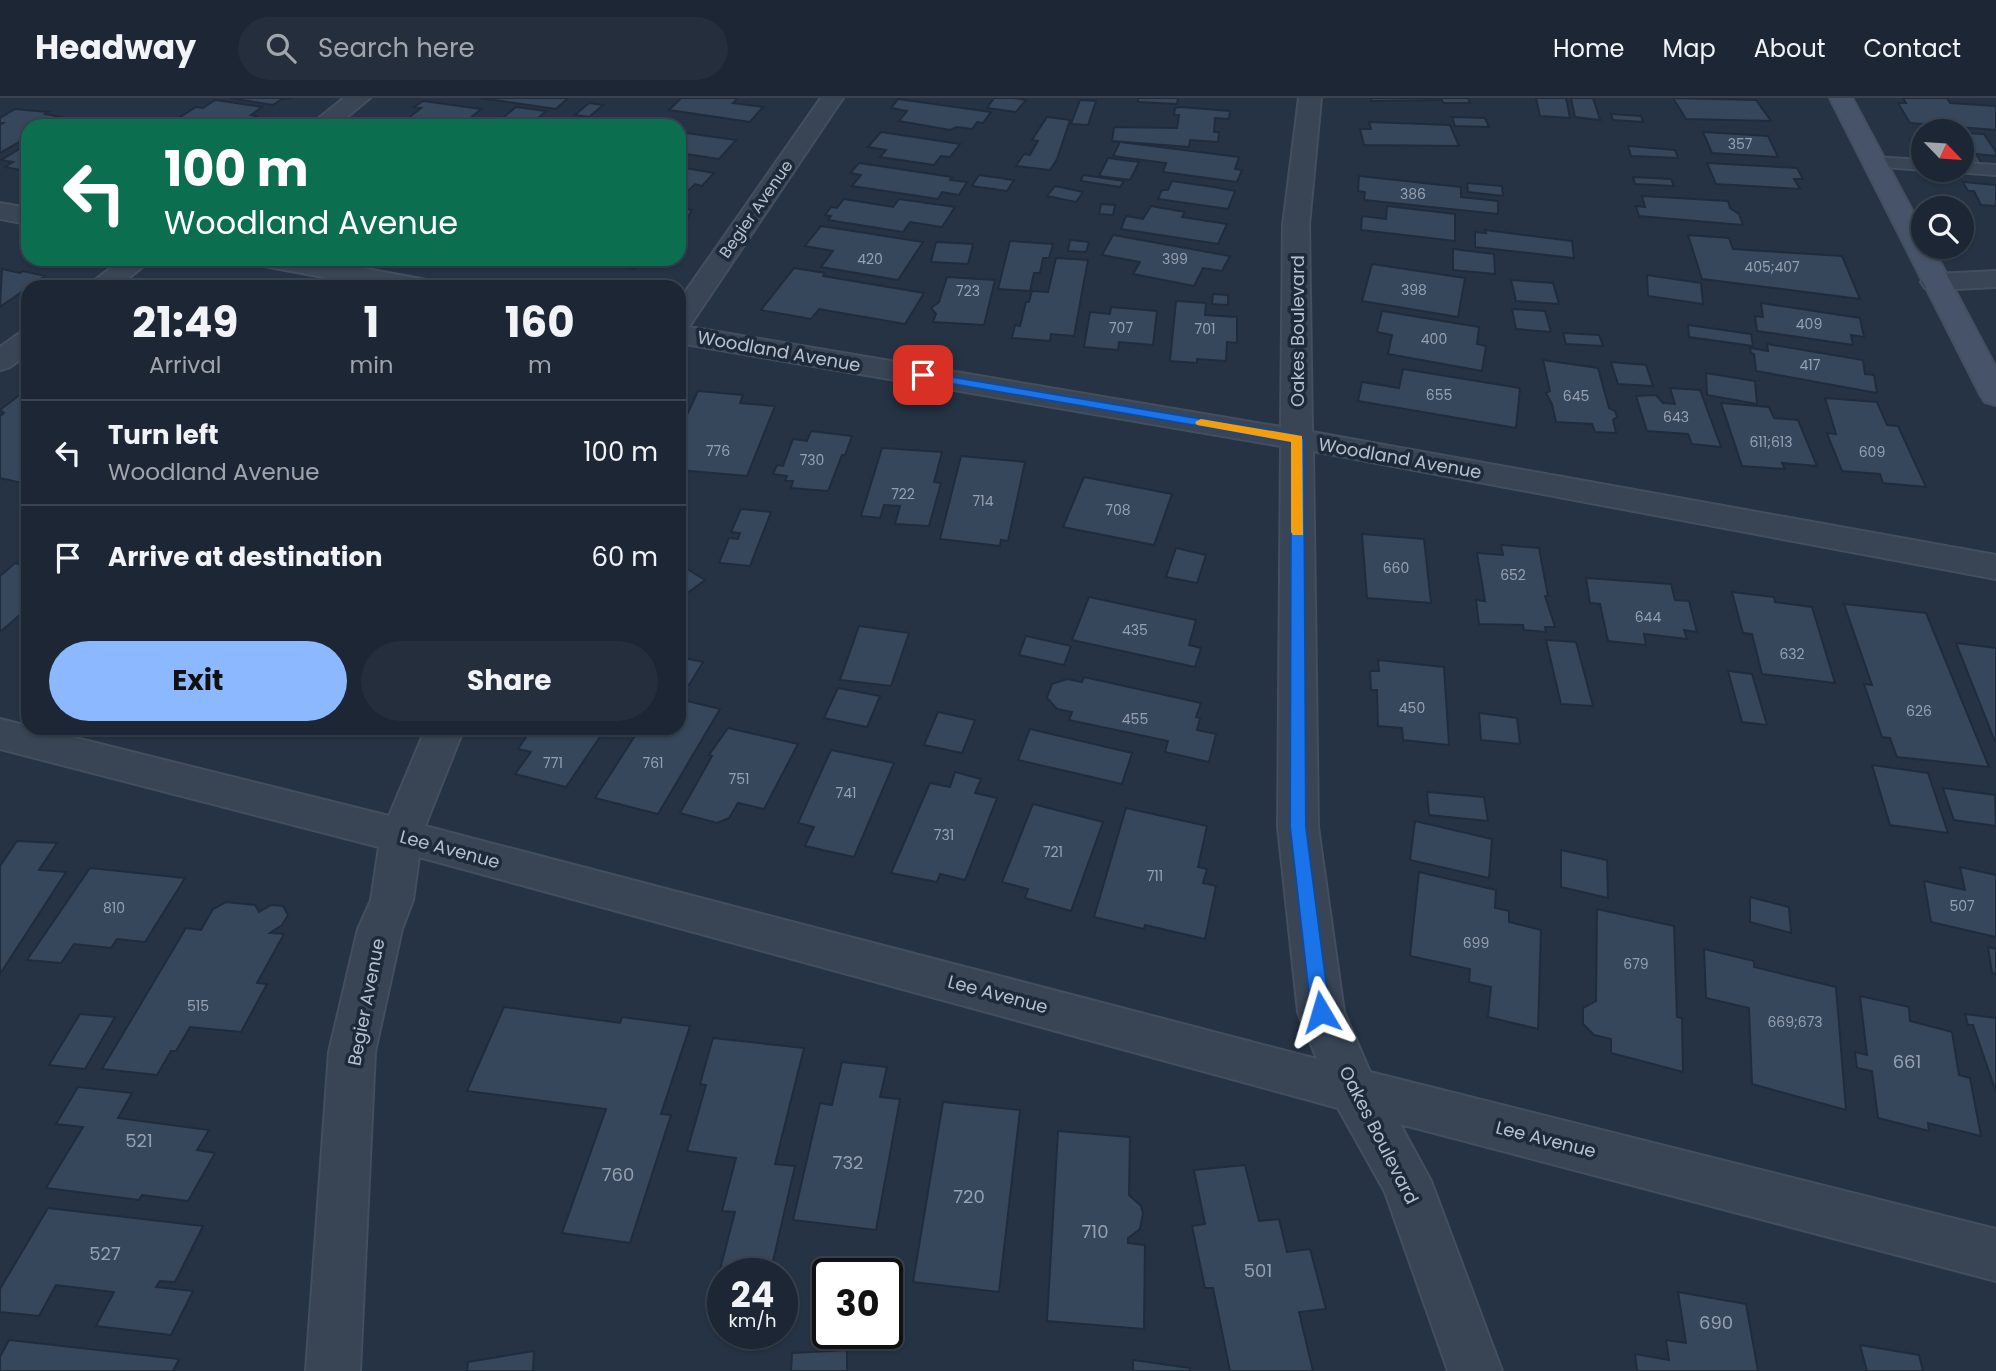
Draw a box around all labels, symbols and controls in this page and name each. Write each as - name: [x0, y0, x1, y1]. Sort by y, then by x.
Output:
- search box: [238, 17, 728, 80]
- text: Headway: [35, 24, 196, 71]
- icon: search: [262, 29, 300, 67]
- text: Search here: [318, 30, 475, 66]
- text: Home: [1553, 32, 1625, 65]
- text: Map: [1663, 32, 1716, 65]
- text: About: [1754, 32, 1825, 65]
- text: Contact: [1863, 32, 1961, 65]
- north arrow: [1911, 119, 1974, 182]
- map controls: [1911, 119, 1974, 259]
- house number: 357: [1728, 134, 1753, 154]
- text: 100 m: [164, 135, 309, 203]
- icon: left: [49, 147, 140, 238]
- street label: Begier Avenue: [714, 155, 798, 263]
- house number: 386: [1400, 184, 1426, 204]
- button: search: [1911, 196, 1974, 259]
- text: Woodland Avenue: [164, 200, 458, 245]
- house number: 420: [857, 249, 883, 269]
- house number: 399: [1162, 249, 1188, 269]
- street label: Oakes Boulevard: [1285, 255, 1310, 407]
- house number: 405;407: [1744, 257, 1800, 277]
- house number: 398: [1401, 280, 1427, 300]
- house number: 723: [956, 281, 980, 301]
- text: 21:49: [132, 293, 238, 352]
- text: 1: [364, 293, 379, 352]
- text: 160: [505, 293, 575, 352]
- house number: 409: [1796, 314, 1822, 334]
- house number: 707: [1109, 318, 1133, 338]
- house number: 701: [1195, 319, 1215, 339]
- street label: Woodland Avenue: [695, 324, 863, 378]
- house number: 400: [1421, 329, 1447, 349]
- pin: [893, 345, 953, 405]
- text: Arrival: [149, 349, 221, 381]
- text: min: [349, 349, 394, 381]
- text: m: [528, 349, 552, 381]
- house number: 417: [1800, 355, 1821, 375]
- icon: arrive: [904, 356, 942, 394]
- house number: 655: [1426, 385, 1452, 405]
- house number: 645: [1563, 386, 1589, 406]
- house number: 643: [1663, 407, 1689, 427]
- text: Turn left: [108, 417, 219, 453]
- street label: Woodland Avenue: [1316, 431, 1484, 485]
- house number: 611;613: [1749, 432, 1793, 452]
- icon: left: [49, 434, 87, 472]
- text: 100 m: [583, 434, 658, 470]
- house number: 776: [706, 441, 730, 461]
- house number: 609: [1859, 442, 1885, 462]
- house number: 730: [800, 450, 824, 470]
- text: Woodland Avenue: [108, 456, 319, 488]
- house number: 722: [891, 484, 915, 504]
- house number: 714: [973, 491, 994, 511]
- house number: 708: [1105, 500, 1131, 520]
- icon: arrive: [49, 539, 87, 577]
- text: Arrive at destination: [108, 539, 383, 575]
- text: 60 m: [591, 539, 658, 575]
- house number: 660: [1383, 558, 1409, 578]
- house number: 652: [1500, 565, 1526, 585]
- house number: 644: [1635, 607, 1661, 627]
- house number: 435: [1122, 620, 1148, 640]
- button: Exit: [49, 641, 347, 721]
- button: Share: [361, 641, 658, 721]
- house number: 632: [1779, 644, 1805, 664]
- house number: 450: [1399, 698, 1425, 718]
- house number: 626: [1906, 701, 1932, 721]
- house number: 455: [1122, 709, 1148, 729]
- house number: 771: [543, 753, 563, 773]
- house number: 761: [642, 753, 664, 773]
- house number: 751: [729, 769, 749, 789]
- house number: 741: [836, 783, 856, 803]
- street label: Lee Avenue: [397, 824, 503, 874]
- house number: 731: [934, 825, 954, 845]
- house number: 721: [1043, 842, 1063, 862]
- house number: 711: [1147, 866, 1163, 886]
- house number: 507: [1949, 896, 1975, 916]
- house number: 810: [103, 898, 125, 918]
- house number: 699: [1463, 933, 1489, 953]
- street label: Begier Avenue: [341, 936, 391, 1068]
- house number: 679: [1623, 954, 1649, 974]
- street label: Lee Avenue: [945, 969, 1051, 1019]
- position arrow: [1284, 975, 1358, 1049]
- house number: 515: [187, 996, 209, 1016]
- house number: 669;673: [1767, 1012, 1823, 1032]
- house number: 661: [1893, 1049, 1921, 1074]
- street label: Oakes Boulevard: [1333, 1062, 1425, 1208]
- street label: Lee Avenue: [1493, 1114, 1599, 1164]
- house number: 521: [125, 1128, 153, 1153]
- house number: 732: [833, 1150, 863, 1175]
- house number: 760: [602, 1162, 634, 1187]
- house number: 720: [953, 1184, 985, 1209]
- house number: 710: [1082, 1219, 1108, 1244]
- house number: 527: [89, 1241, 121, 1266]
- speed limit sign: 30: [812, 1258, 903, 1349]
- house number: 501: [1244, 1258, 1272, 1283]
- text: 24: [731, 1270, 774, 1319]
- text: km/h: [729, 1308, 776, 1333]
- house number: 690: [1699, 1310, 1733, 1335]

